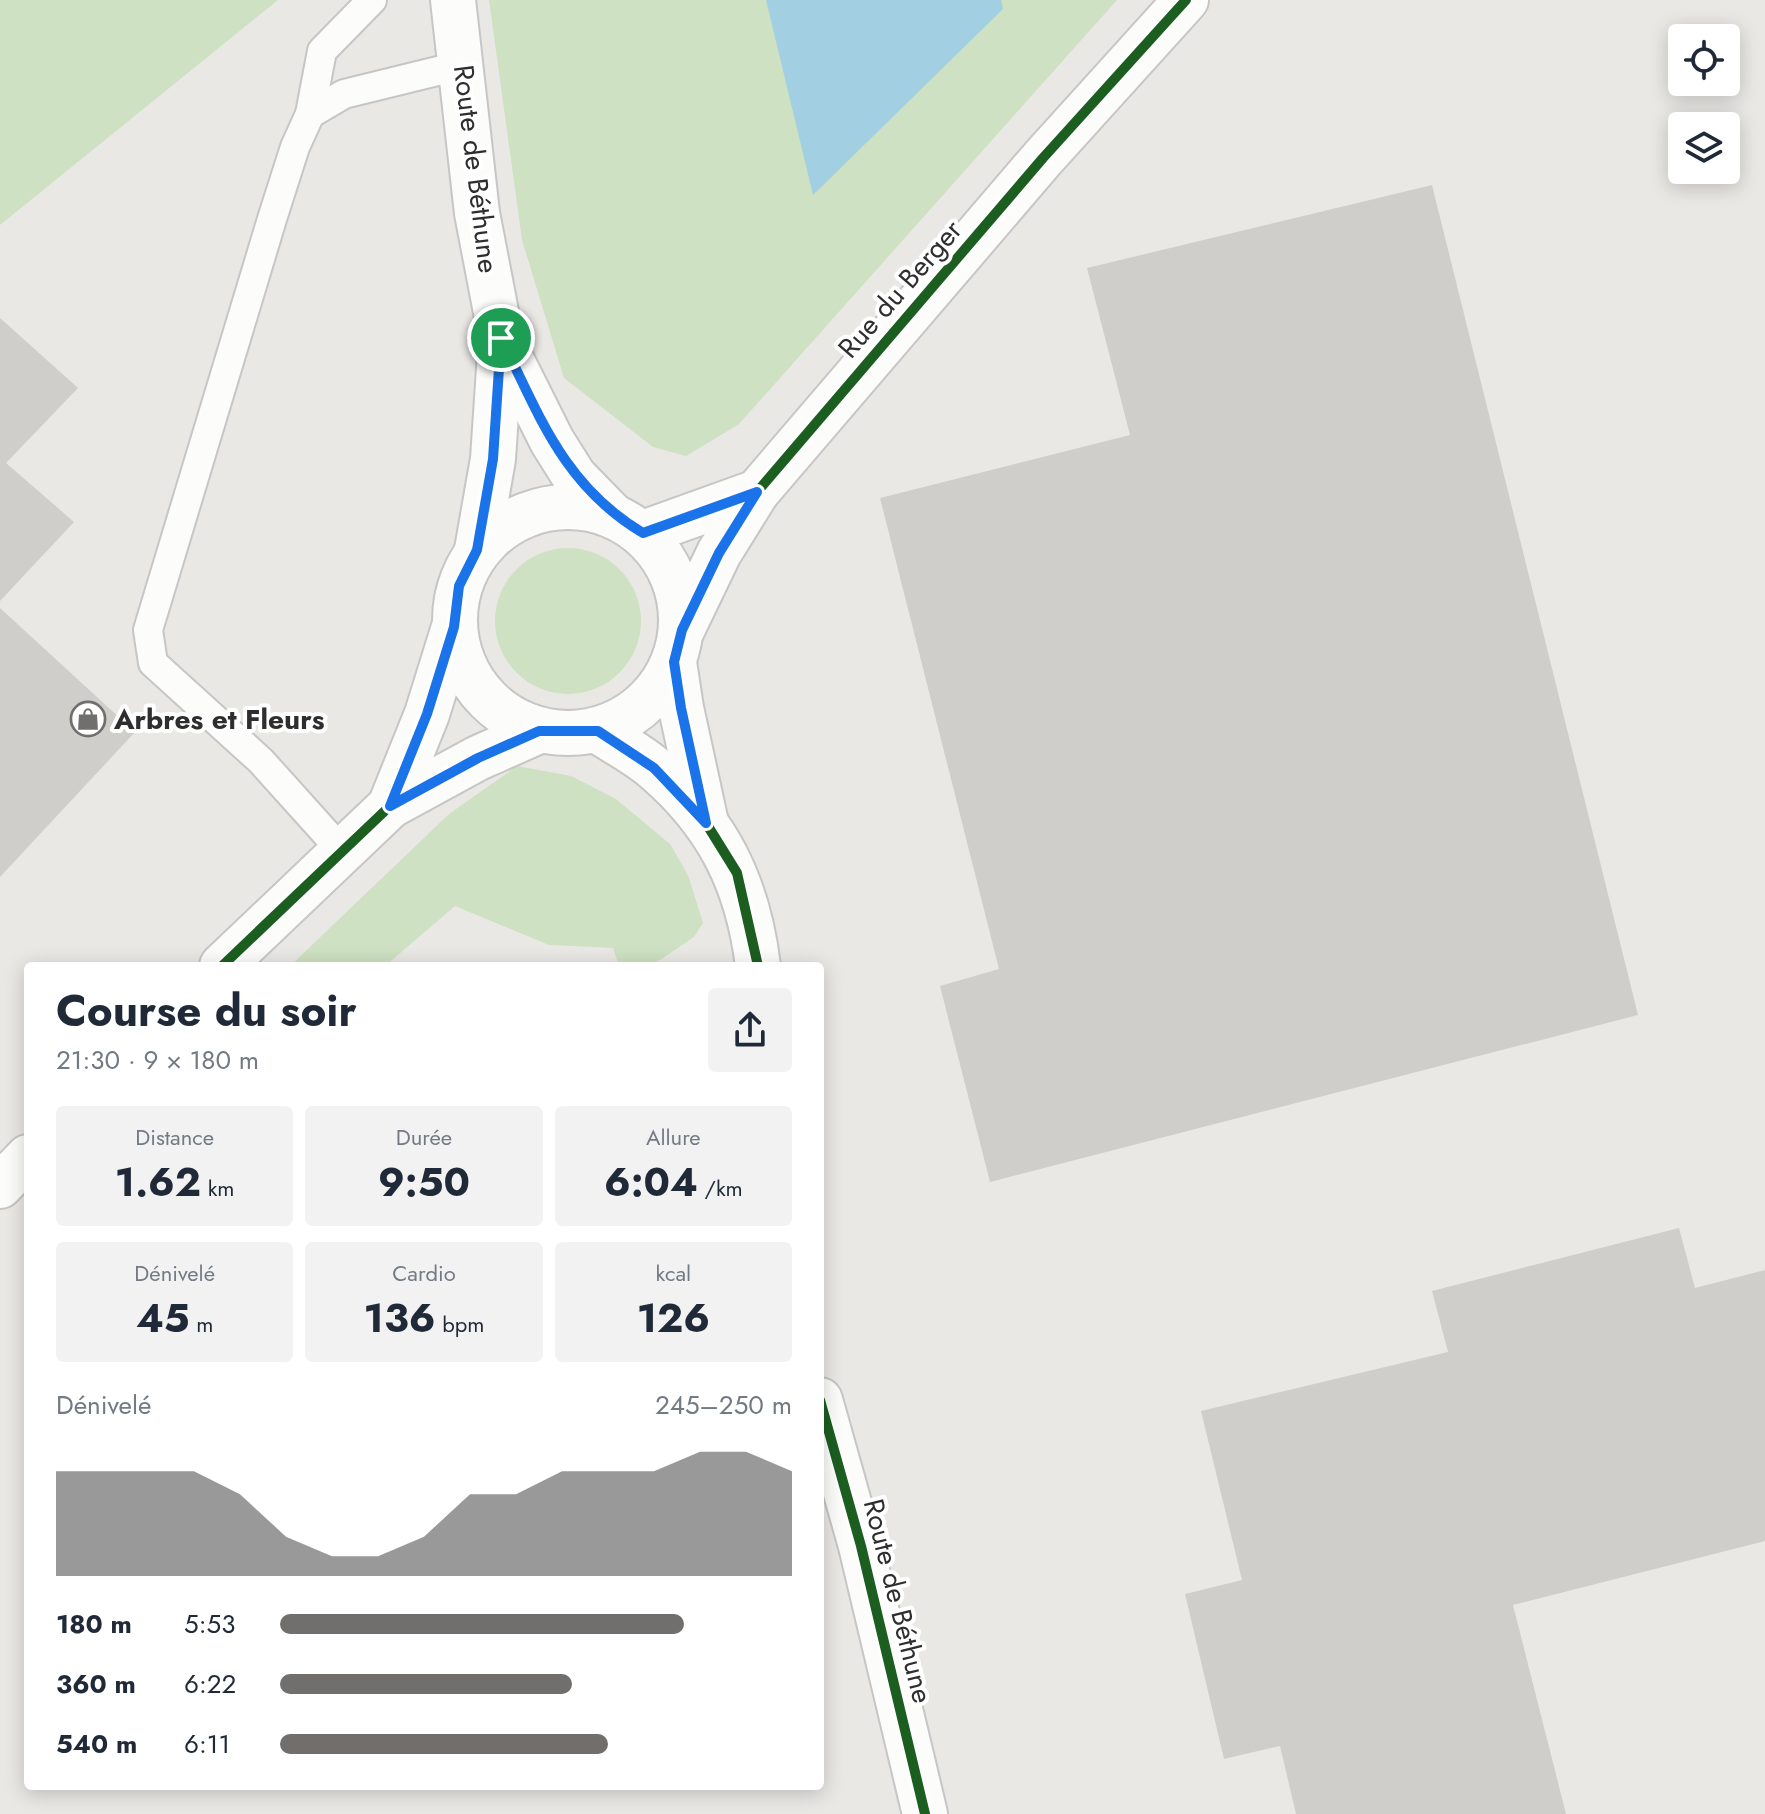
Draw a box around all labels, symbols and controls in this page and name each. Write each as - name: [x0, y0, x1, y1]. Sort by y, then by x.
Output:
- map controls: [1668, 24, 1740, 184]
- button: locate: [1668, 24, 1740, 96]
- street label: Route de Béthune: [443, 63, 509, 275]
- button: layers: [1668, 112, 1740, 184]
- street label: Rue du Berger: [828, 211, 972, 367]
- pin: [467, 304, 535, 372]
- icon: arrive: [479, 316, 523, 360]
- place label: Arbres et Fleurs: [113, 699, 325, 740]
- shop icon: Arbres et Fleurs: [69, 700, 107, 738]
- text: Course du soir: [56, 979, 357, 1043]
- button: share: [708, 988, 792, 1072]
- text: 21:30 · 9 × 180 m: [56, 1041, 259, 1079]
- text: Distance: [135, 1121, 214, 1153]
- text: Durée: [396, 1121, 452, 1153]
- text: Allure: [646, 1121, 701, 1153]
- text: 1.62: [115, 1153, 201, 1211]
- text: 9:50: [378, 1153, 470, 1211]
- text: 6:04: [604, 1153, 698, 1211]
- text: km: [201, 1172, 235, 1204]
- text: /km: [698, 1172, 743, 1204]
- text: Dénivelé: [134, 1257, 215, 1289]
- text: Cardio: [392, 1257, 456, 1289]
- text: kcal: [656, 1257, 691, 1289]
- text: 45: [136, 1289, 190, 1347]
- text: 136: [364, 1289, 436, 1347]
- text: 126: [637, 1289, 710, 1347]
- text: m: [190, 1308, 213, 1340]
- text: bpm: [436, 1308, 484, 1340]
- text: Dénivelé: [56, 1386, 151, 1424]
- text: 245–250 m: [655, 1386, 792, 1424]
- street label: Route de Béthune: [853, 1495, 943, 1707]
- text: 180 m: [56, 1605, 132, 1643]
- text: 5:53: [184, 1605, 235, 1643]
- text: 360 m: [56, 1665, 136, 1703]
- text: 6:22: [184, 1665, 236, 1703]
- text: 540 m: [56, 1725, 137, 1763]
- text: 6:11: [184, 1725, 230, 1763]

